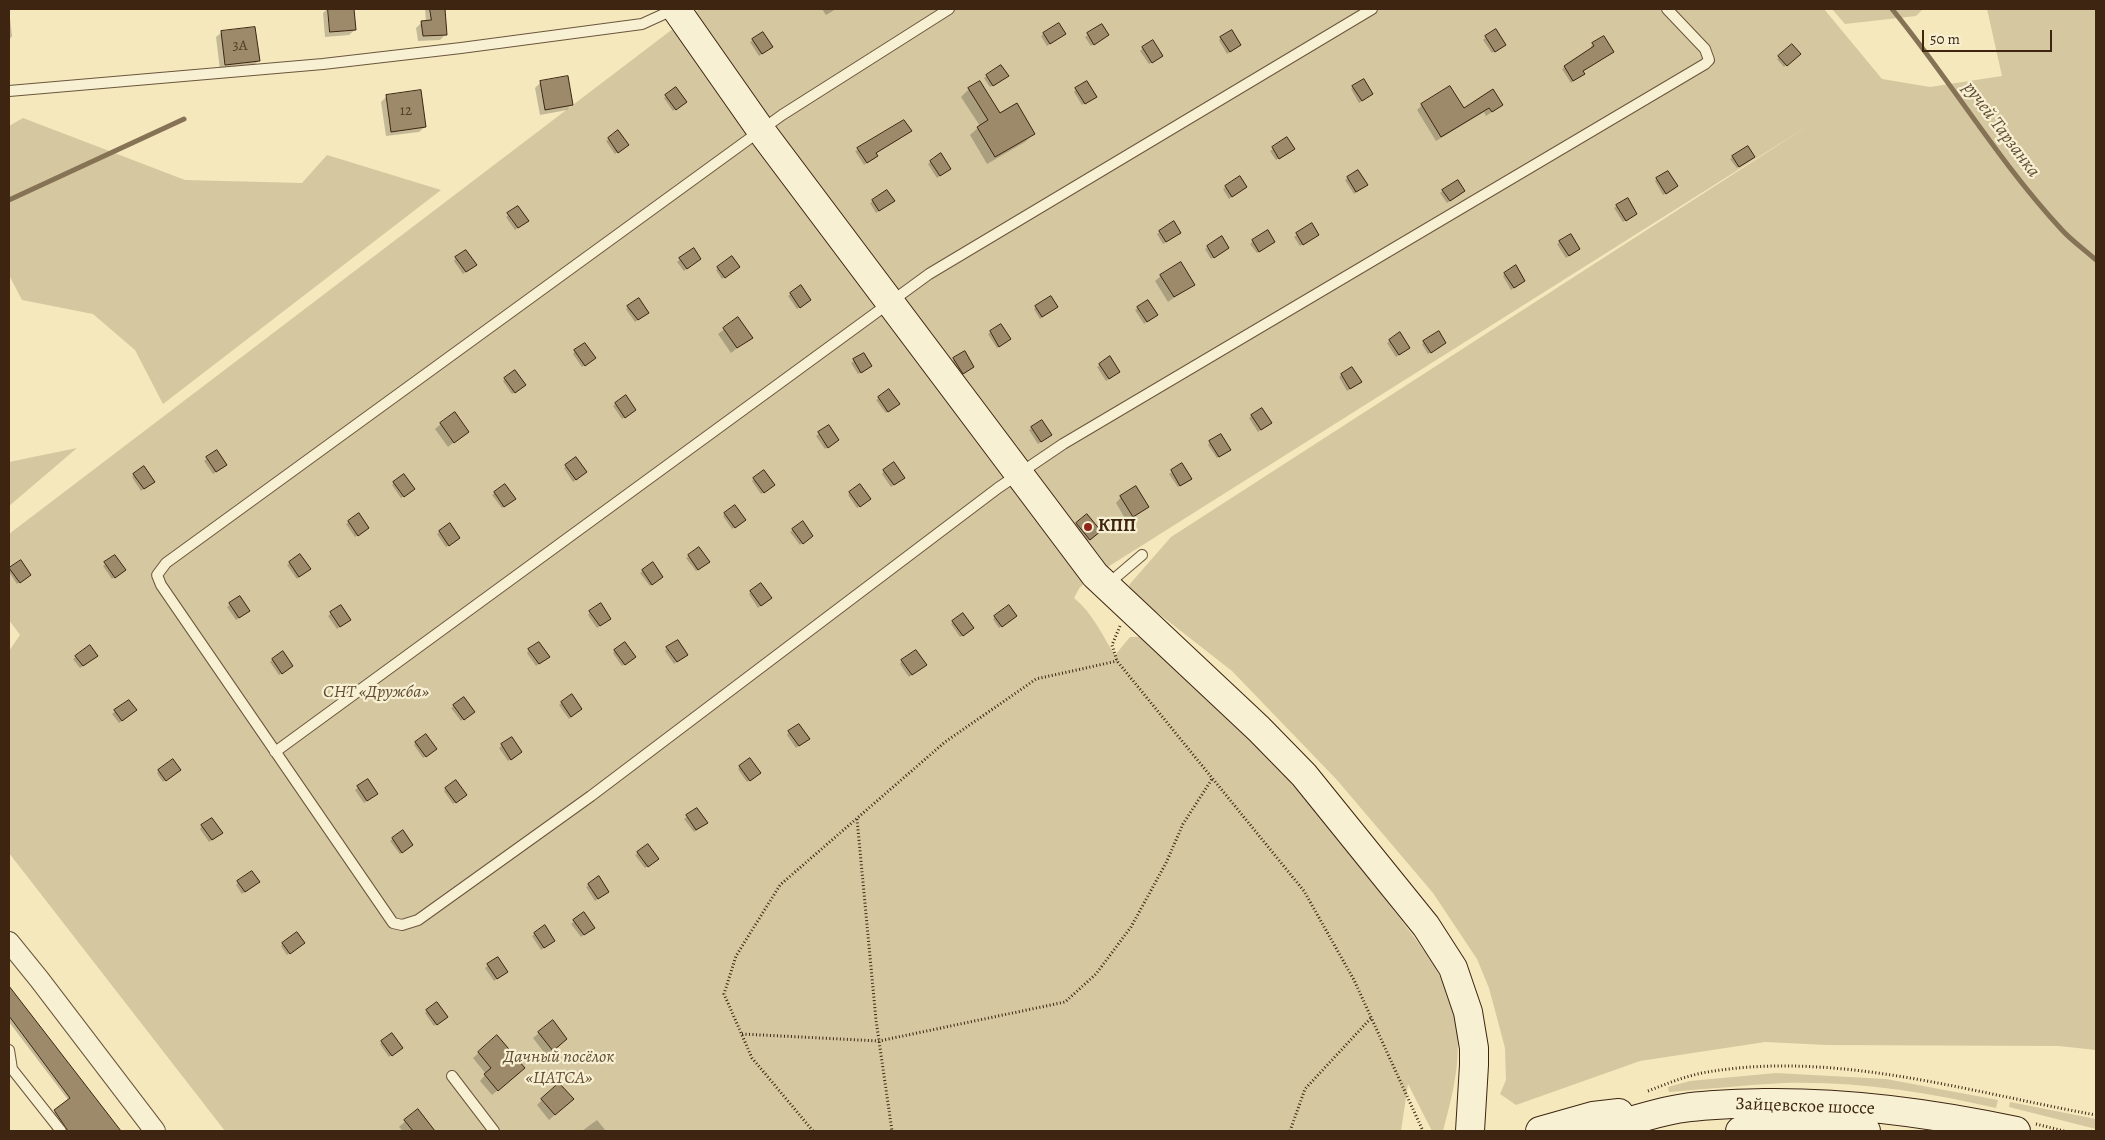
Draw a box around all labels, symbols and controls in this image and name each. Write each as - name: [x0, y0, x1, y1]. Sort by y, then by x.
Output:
- scale bar: [1925, 20, 2055, 52]
- text: 50 m: [1930, 29, 1960, 49]
- house number: 3А: [233, 37, 247, 55]
- water label: ручей Тарзанка: [1958, 78, 2044, 182]
- house number: 12: [400, 102, 412, 120]
- place label: КПП: [1098, 516, 1136, 538]
- marker: КПП: [1082, 521, 1094, 533]
- park label: СНТ «Дружба»: [323, 682, 429, 704]
- park label: Дачный посёлок «ЦАТСА»: [504, 1047, 614, 1090]
- street label: Зайцевское шоссе: [1735, 1094, 1875, 1120]

